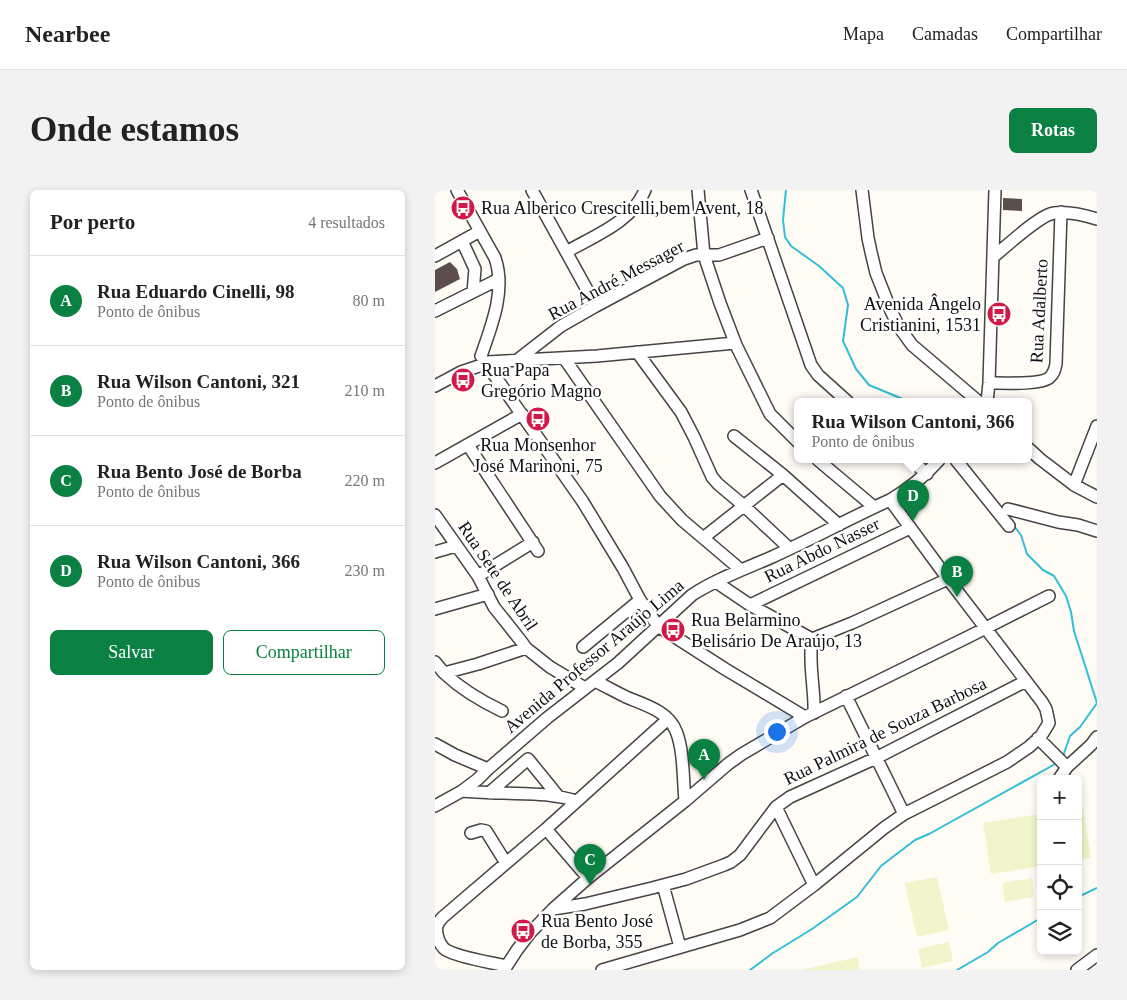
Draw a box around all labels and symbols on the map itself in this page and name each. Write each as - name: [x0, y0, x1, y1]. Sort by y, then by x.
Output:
- bus stop icon: Rua Alberico Crescitelli,bem Avent, 18: [450, 195, 476, 221]
- place label: Rua Alberico Crescitelli,bem Avent, 18: [481, 198, 764, 218]
- street label: Rua André Messager: [545, 236, 687, 324]
- street label: Rua Adalberto: [1026, 258, 1052, 364]
- place label: Avenida Ângelo Cristianini, 1531: [860, 293, 981, 335]
- bus stop icon: Avenida Ângelo Cristianini, 1531: [986, 301, 1012, 327]
- place label: Rua Papa Gregório Magno: [481, 360, 601, 401]
- bus stop icon: Rua Papa Gregório Magno: [450, 367, 476, 393]
- bus stop icon: Rua Monsenhor José Marinoni, 75: [525, 406, 551, 432]
- place label: Rua Monsenhor José Marinoni, 75: [473, 435, 603, 476]
- pin: D: [897, 480, 929, 521]
- street label: Rua Abdo Nasser: [761, 513, 883, 587]
- street label: Rua Sete de Abril: [454, 518, 542, 634]
- pin: B: [941, 556, 973, 597]
- street label: Avenida Professor Araújo Lima: [500, 575, 688, 737]
- place label: Rua Belarmino Belisário De Araújo, 13: [691, 610, 862, 651]
- bus stop icon: Rua Belarmino Belisário De Araújo, 13: [660, 617, 686, 643]
- street label: Rua Palmira de Souza Barbosa: [780, 673, 990, 789]
- your location: [764, 719, 790, 745]
- pin: A: [688, 739, 720, 780]
- pin: C: [574, 844, 606, 885]
- place label: Rua Bento José de Borba, 355: [541, 911, 653, 952]
- bus stop icon: Rua Bento José de Borba, 355: [510, 918, 536, 944]

